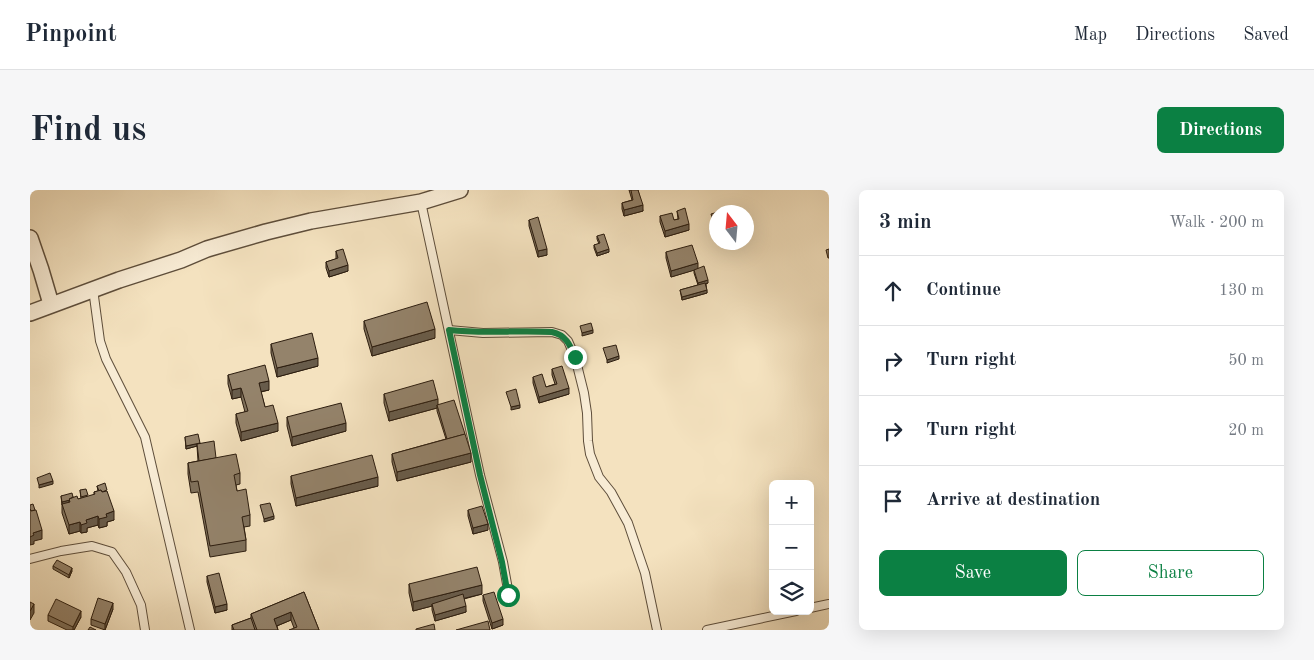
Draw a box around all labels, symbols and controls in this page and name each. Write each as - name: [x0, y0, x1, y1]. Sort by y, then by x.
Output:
- text: Pinpoint: [25, 23, 117, 47]
- text: Map: [1074, 26, 1107, 44]
- text: Directions: [1135, 26, 1215, 44]
- text: Saved: [1243, 26, 1289, 44]
- button: Directions: [1157, 107, 1284, 153]
- text: Find us: [30, 113, 146, 148]
- north arrow: [709, 205, 754, 250]
- text: 3 min: [879, 212, 932, 233]
- text: Walk · 200 m: [1169, 215, 1264, 231]
- icon: ahead: [879, 277, 907, 305]
- text: Continue: [926, 281, 1001, 300]
- text: 130 m: [1219, 283, 1264, 299]
- route end: [564, 346, 587, 369]
- icon: right: [879, 347, 907, 375]
- text: Turn right: [926, 351, 1016, 370]
- text: 50 m: [1228, 353, 1264, 369]
- icon: right: [879, 417, 907, 445]
- text: Turn right: [926, 421, 1016, 440]
- text: 20 m: [1228, 423, 1264, 439]
- map controls: [769, 480, 814, 615]
- button: +: [769, 480, 814, 525]
- icon: arrive: [879, 487, 907, 515]
- text: Arrive at destination: [926, 491, 1100, 510]
- button: −: [769, 525, 814, 570]
- button: Save: [879, 550, 1067, 596]
- button: Share: [1077, 550, 1264, 596]
- button: layers: [769, 570, 814, 615]
- route start: [497, 584, 520, 607]

